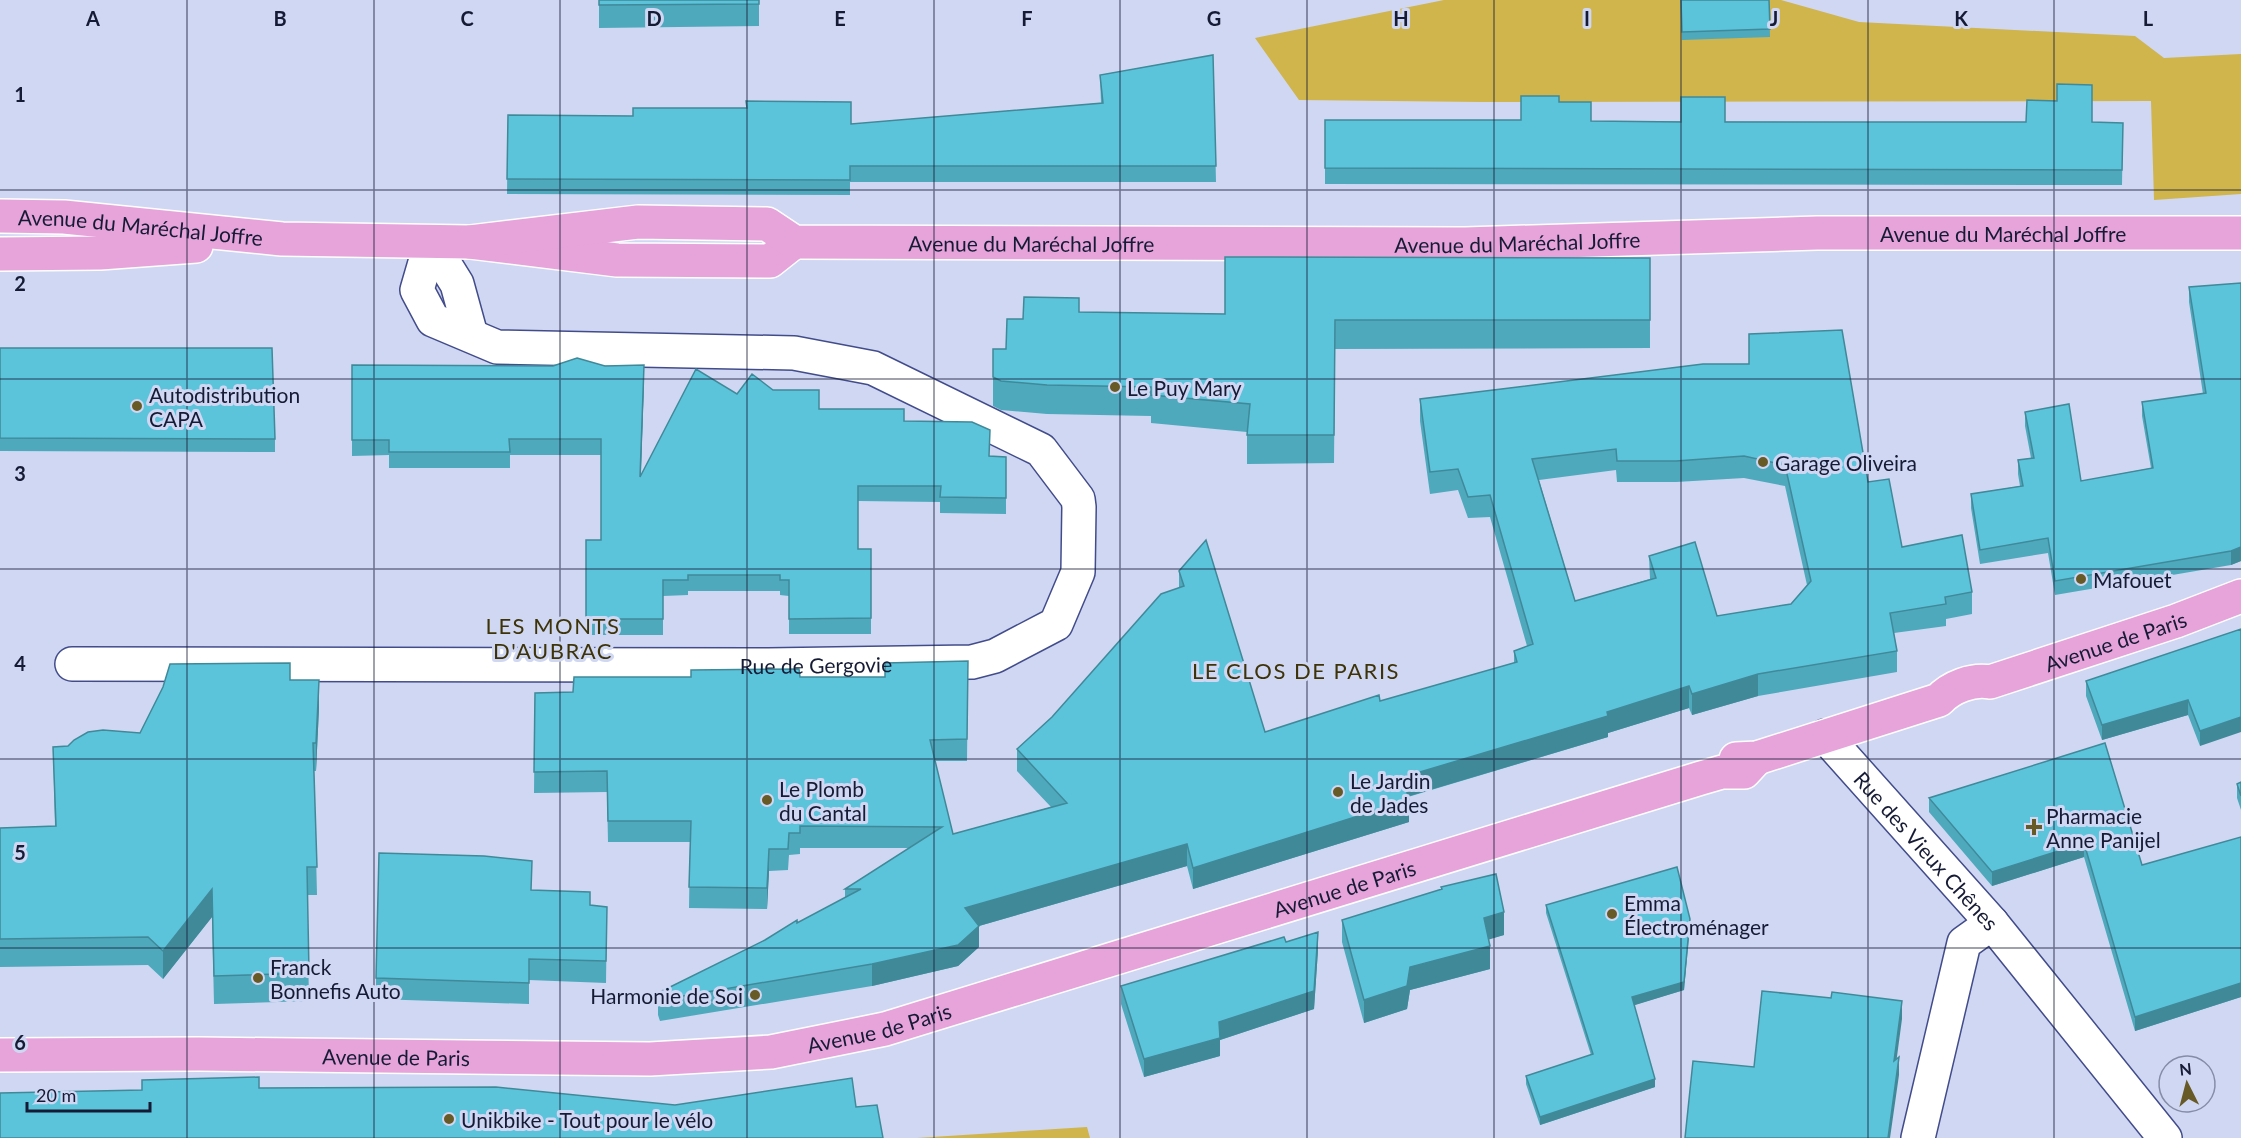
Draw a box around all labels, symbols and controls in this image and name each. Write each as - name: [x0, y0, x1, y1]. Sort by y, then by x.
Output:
- text: A: [85, 6, 100, 30]
- text: B: [273, 6, 287, 30]
- text: C: [460, 6, 474, 30]
- text: D: [646, 6, 662, 30]
- text: E: [834, 6, 846, 30]
- text: F: [1021, 6, 1033, 30]
- text: G: [1207, 6, 1221, 30]
- text: H: [1393, 6, 1409, 30]
- text: I: [1584, 6, 1590, 30]
- text: J: [1770, 6, 1778, 30]
- text: K: [1954, 6, 1968, 30]
- text: L: [2143, 6, 2154, 30]
- text: 1: [14, 82, 26, 106]
- street label: Avenue du Maréchal Joffre: [18, 204, 264, 250]
- street label: Avenue du Maréchal Joffre: [1880, 221, 2126, 246]
- street label: Avenue du Maréchal Joffre: [1394, 226, 1641, 257]
- street label: Avenue du Maréchal Joffre: [908, 230, 1154, 256]
- text: 2: [14, 271, 26, 295]
- place label: Le Puy Mary: [1127, 375, 1242, 400]
- marker: Le Puy Mary: [1108, 380, 1122, 394]
- place label: Autodistribution CAPA: [149, 382, 300, 431]
- marker: Autodistribution CAPA: [130, 399, 144, 413]
- place label: Garage Oliveira: [1775, 450, 1917, 475]
- marker: Garage Oliveira: [1756, 455, 1770, 469]
- text: 3: [14, 461, 26, 485]
- place label: Mafouet: [2093, 567, 2172, 592]
- marker: Mafouet: [2074, 572, 2088, 586]
- street label: Avenue de Paris: [2041, 606, 2190, 676]
- district label: LES MONTS D'AUBRAC: [486, 612, 620, 664]
- text: 4: [14, 651, 26, 675]
- street label: Rue de Gergovie: [740, 651, 892, 678]
- district label: LE CLOS DE PARIS: [1192, 657, 1400, 684]
- street label: Rue des Vieux Chênes: [1850, 766, 2004, 935]
- place label: Le Jardin de Jades: [1350, 768, 1431, 817]
- place label: Le Plomb du Cantal: [779, 776, 867, 825]
- marker: Le Jardin de Jades: [1331, 785, 1345, 799]
- marker: Le Plomb du Cantal: [760, 793, 774, 807]
- place label: Pharmacie Anne Panijel: [2046, 803, 2161, 852]
- marker: Pharmacie Anne Panijel: [2027, 820, 2041, 834]
- text: 5: [14, 840, 26, 864]
- street label: Avenue de Paris: [1270, 854, 1419, 921]
- place label: Emma Électroménager: [1624, 890, 1769, 939]
- marker: Emma Électroménager: [1605, 907, 1619, 921]
- place label: Franck Bonnefis Auto: [270, 954, 401, 1003]
- marker: Franck Bonnefis Auto: [251, 971, 265, 985]
- place label: Harmonie de Soi: [590, 983, 743, 1008]
- marker: Harmonie de Soi: [748, 988, 762, 1002]
- street label: Avenue de Paris: [805, 997, 954, 1057]
- text: 6: [14, 1030, 26, 1054]
- street label: Avenue de Paris: [322, 1043, 470, 1070]
- north arrow: [2157, 1054, 2217, 1114]
- text: N: [2178, 1058, 2193, 1079]
- scale bar: [27, 1075, 150, 1113]
- text: 20 m: [36, 1084, 76, 1106]
- place label: Unikbike - Tout pour le vélo: [461, 1107, 713, 1132]
- marker: Unikbike - Tout pour le vélo: [442, 1112, 456, 1126]

